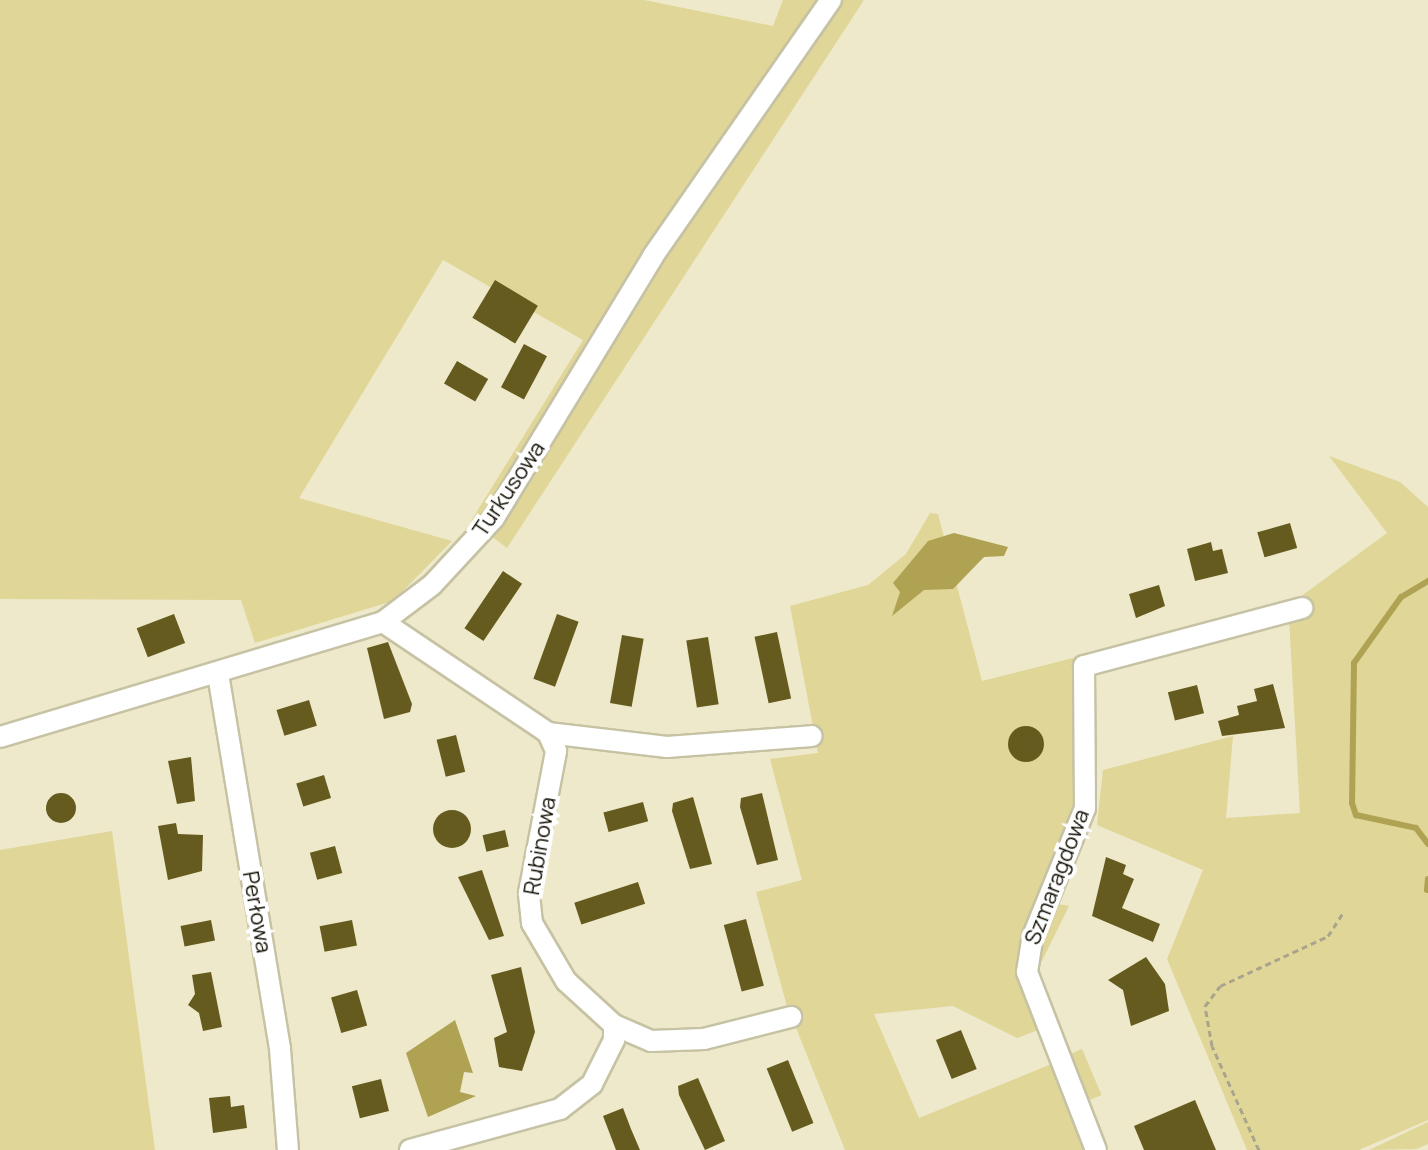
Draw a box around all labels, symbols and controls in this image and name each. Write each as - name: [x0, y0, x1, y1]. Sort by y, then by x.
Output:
- street label: Turkusowa: [467, 436, 551, 542]
- street label: Rubinowa: [518, 795, 562, 897]
- street label: Szmaragdowa: [1019, 806, 1095, 948]
- street label: Perłowa: [237, 869, 277, 955]

